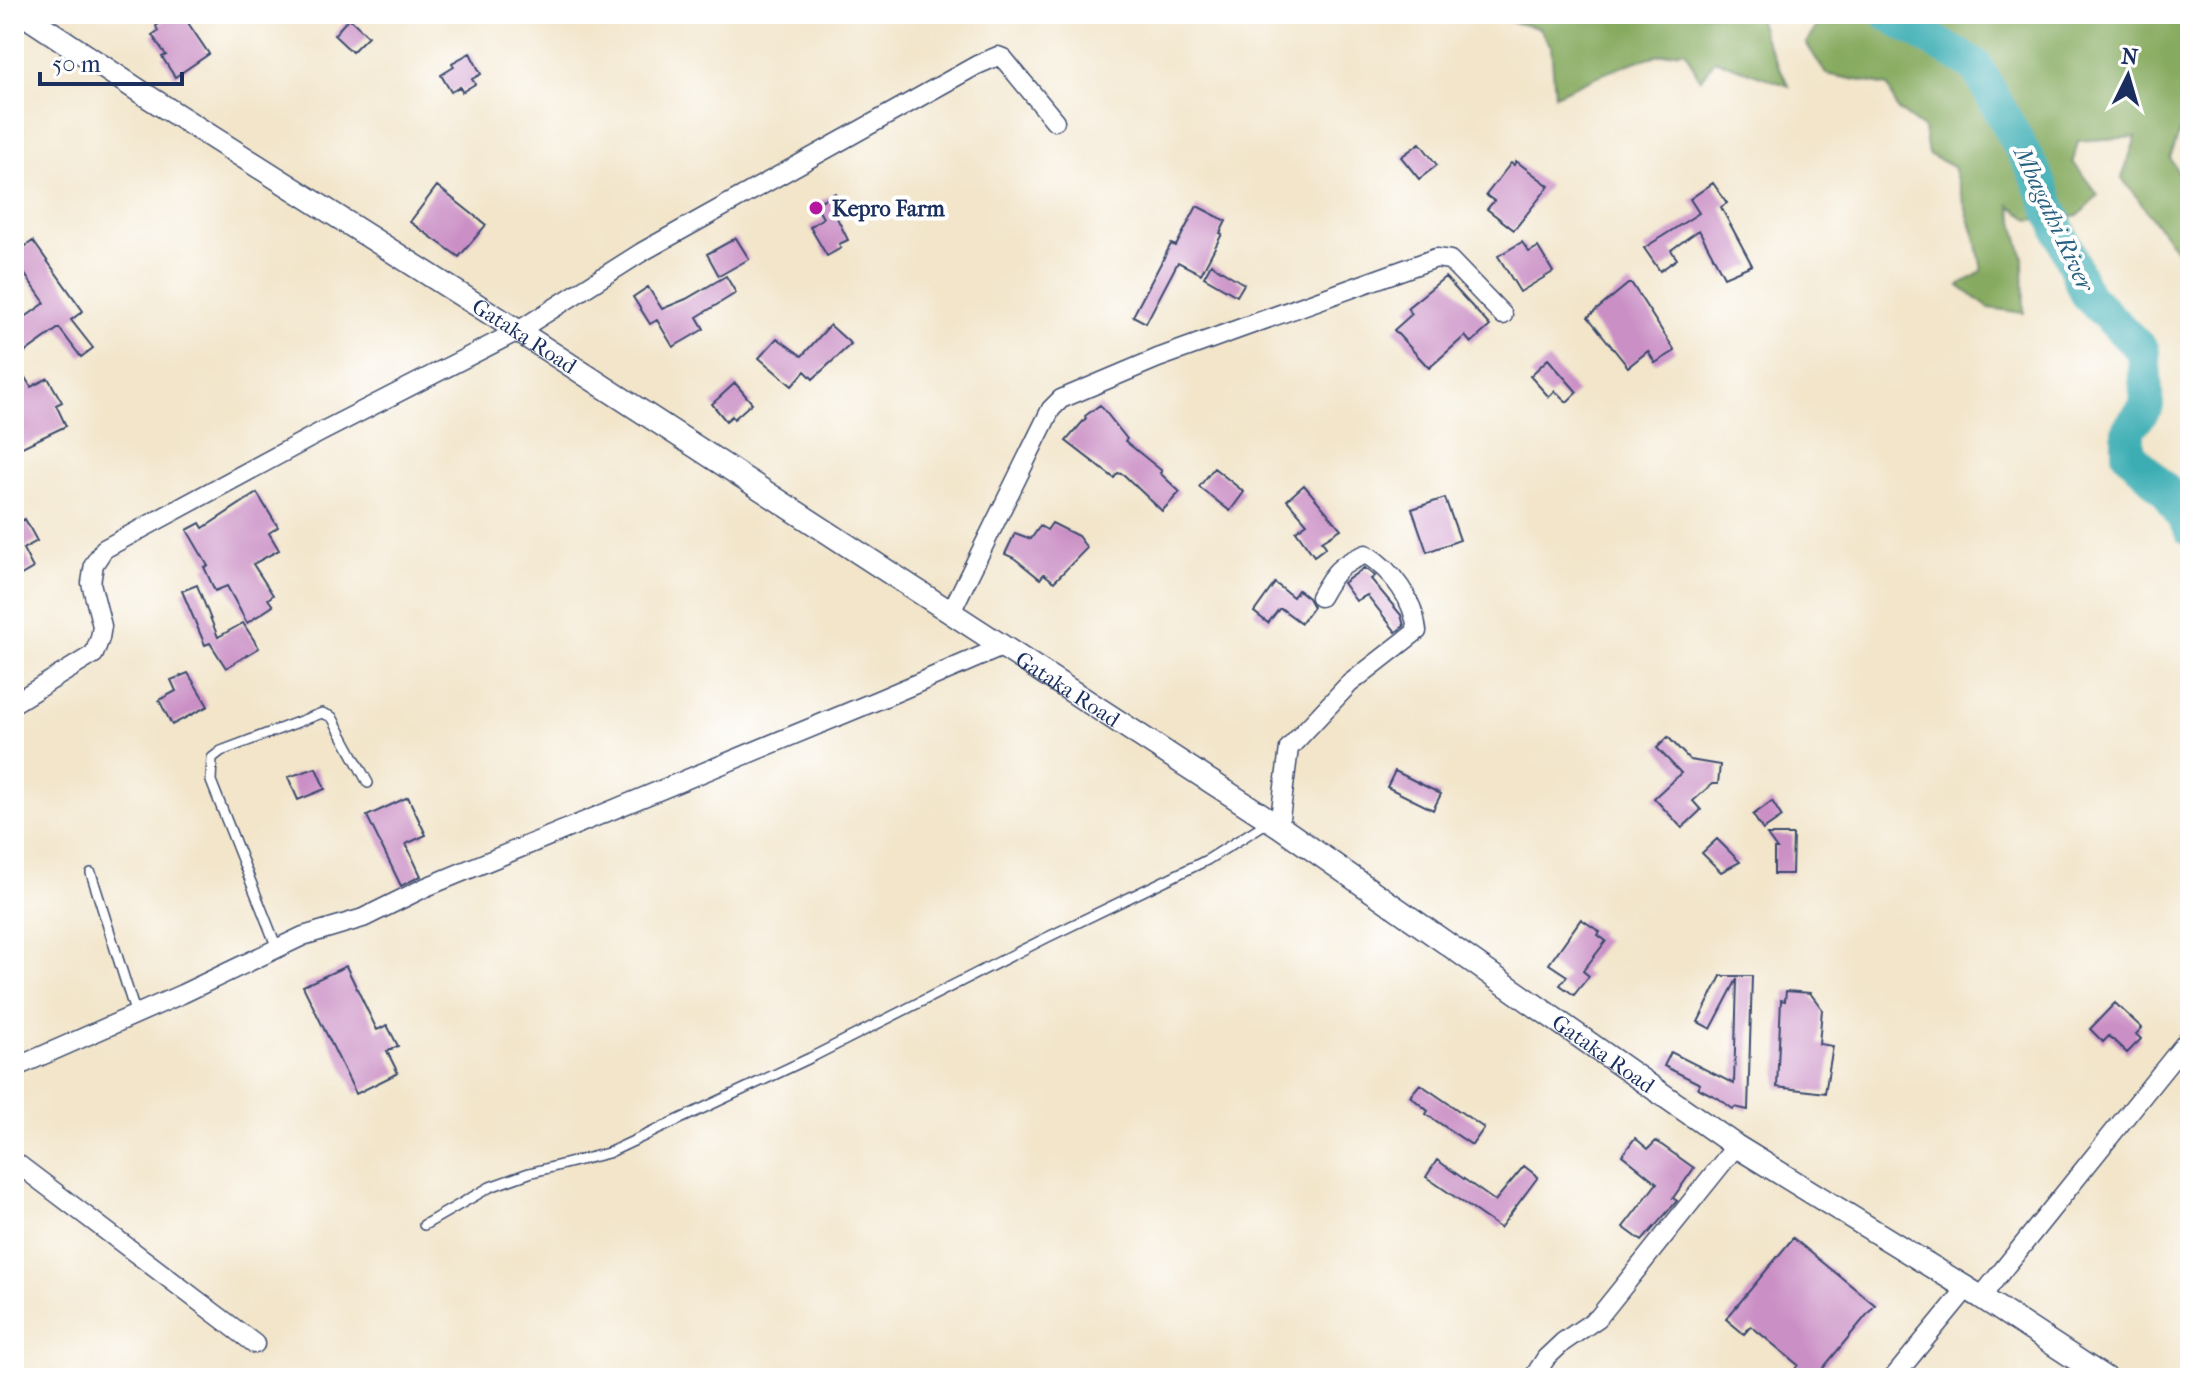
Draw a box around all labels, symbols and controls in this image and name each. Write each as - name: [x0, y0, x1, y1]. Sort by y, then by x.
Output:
- scale bar: [40, 36, 182, 86]
- north arrow: [2088, 36, 2168, 116]
- text: N: [2120, 43, 2139, 71]
- text: 50 m: [52, 50, 101, 78]
- water label: Mbagathi River: [2008, 141, 2101, 298]
- place label: Kepro Farm: [832, 196, 946, 222]
- marker: Kepro Farm: [807, 199, 825, 217]
- street label: Gataka Road: [467, 293, 582, 380]
- street label: Gataka Road: [1011, 646, 1125, 734]
- street label: Gataka Road: [1547, 1009, 1660, 1100]

